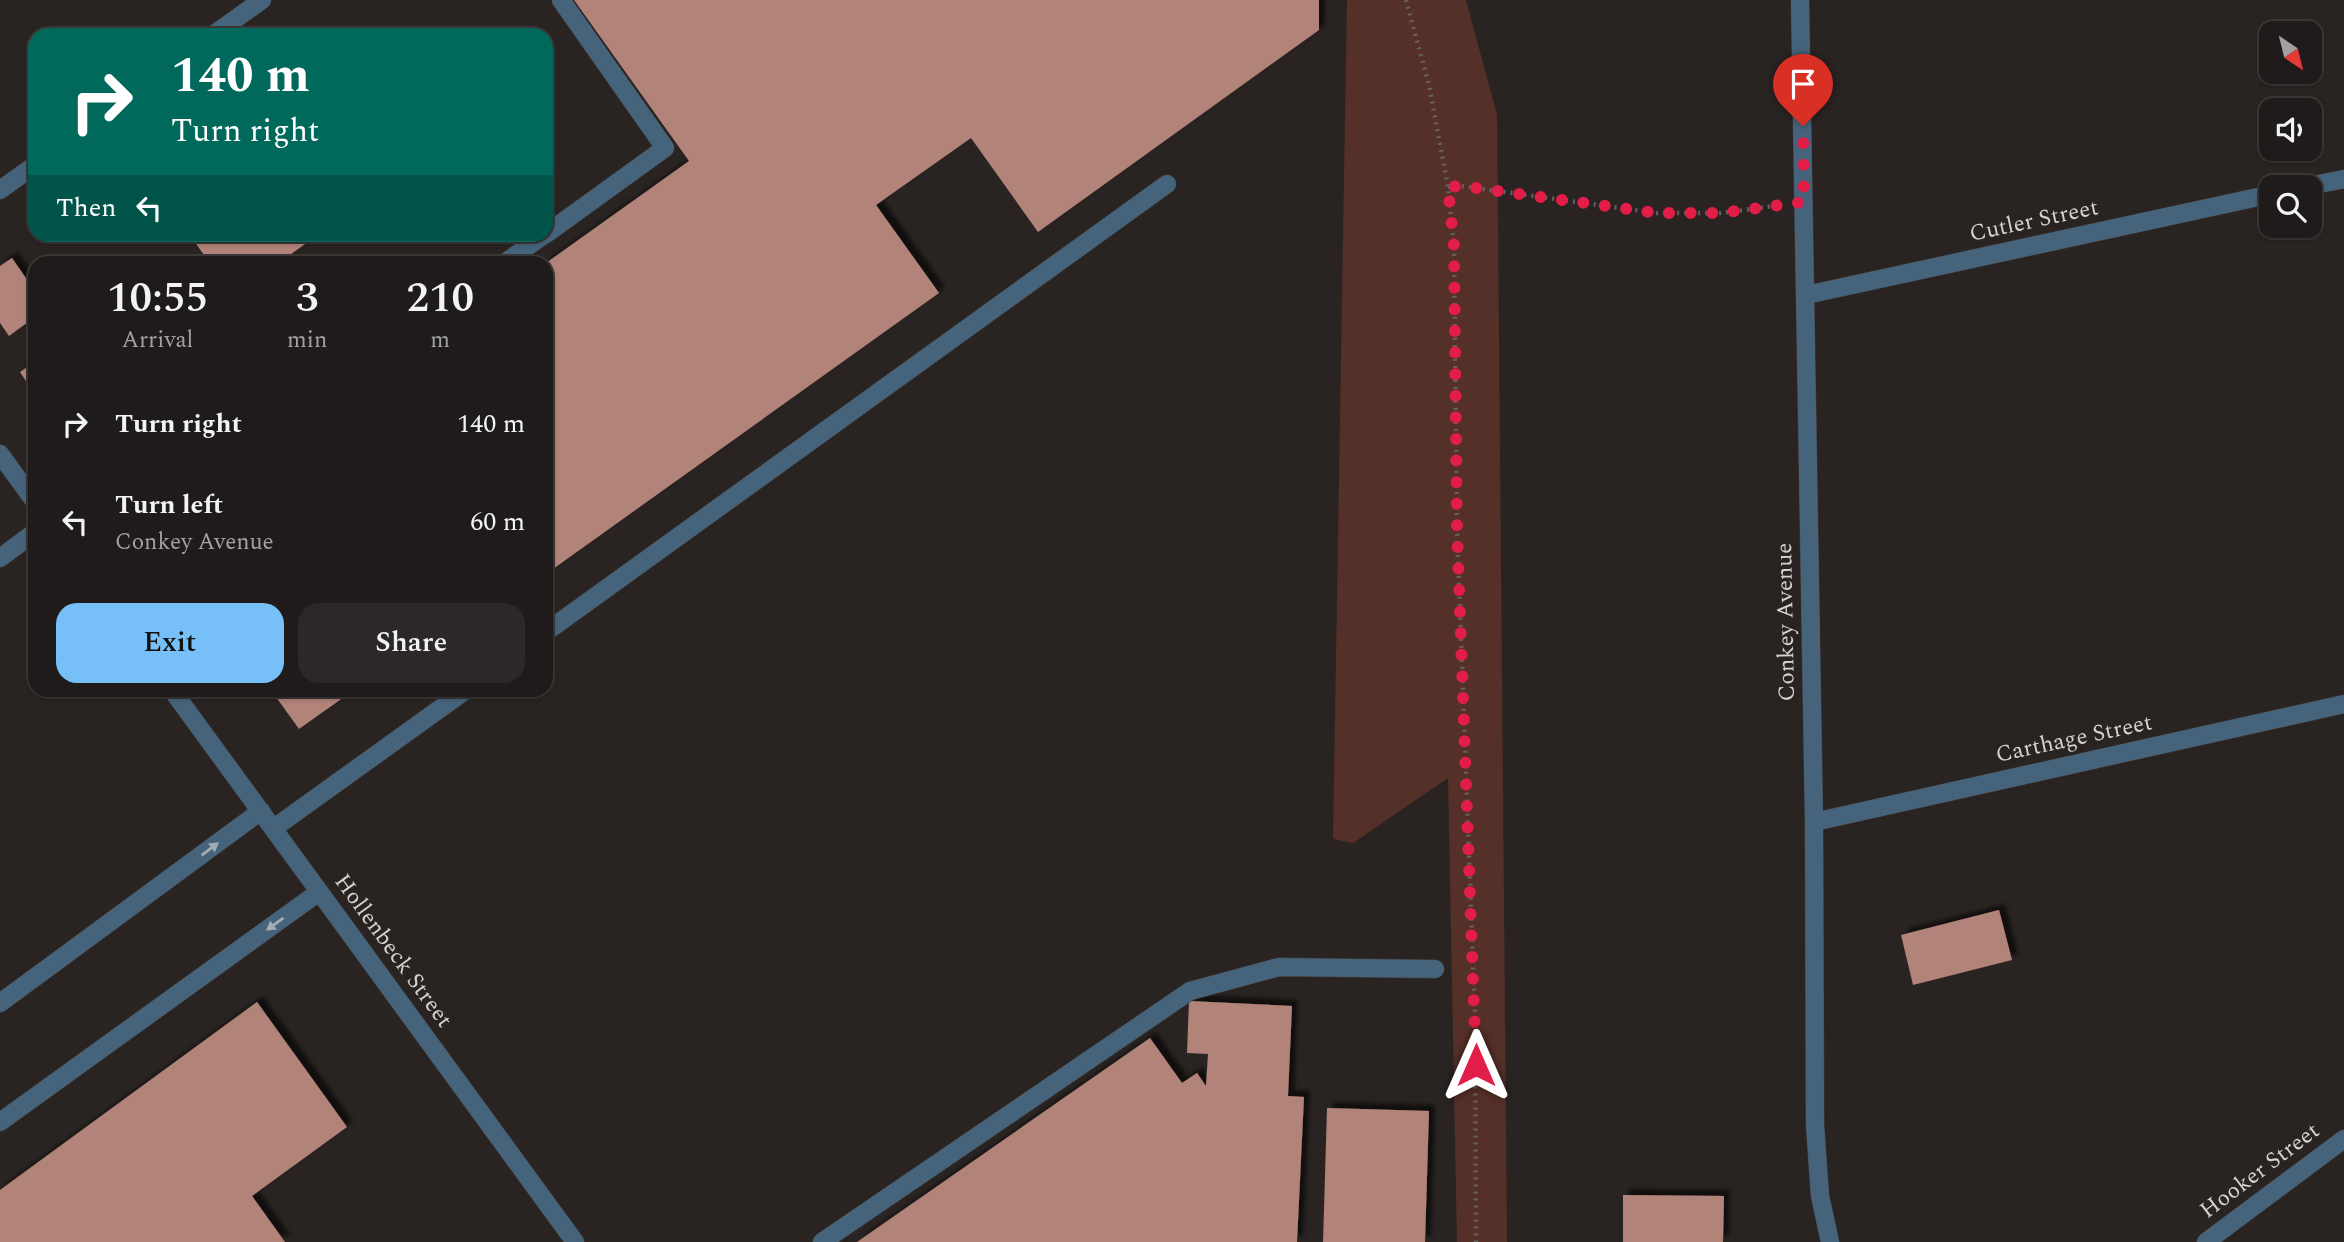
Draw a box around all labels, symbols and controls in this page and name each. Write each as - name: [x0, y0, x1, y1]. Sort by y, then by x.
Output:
- north arrow: [2259, 21, 2322, 84]
- map controls: [2259, 21, 2322, 238]
- text: 140 m: [171, 39, 310, 114]
- pin: [1773, 54, 1833, 126]
- icon: right: [56, 56, 147, 147]
- icon: arrive: [1784, 65, 1822, 103]
- button: sound: [2259, 98, 2322, 161]
- text: Turn right: [171, 107, 319, 156]
- button: search: [2259, 175, 2322, 238]
- text: Then: [56, 188, 116, 228]
- icon: left: [130, 189, 168, 227]
- street label: Cutler Street: [1966, 190, 2102, 252]
- text: 10:55: [107, 267, 208, 330]
- text: 3: [296, 267, 318, 330]
- text: 210: [406, 267, 474, 330]
- text: Arrival: [122, 323, 193, 358]
- text: min: [287, 323, 327, 358]
- text: m: [430, 323, 450, 358]
- text: Turn right: [115, 404, 242, 444]
- text: 140 m: [457, 404, 525, 444]
- icon: right: [56, 405, 94, 443]
- text: Turn left: [115, 485, 223, 525]
- text: 60 m: [470, 502, 525, 542]
- icon: left: [56, 503, 94, 541]
- text: Conkey Avenue: [115, 525, 274, 560]
- street label: Conkey Avenue: [1767, 542, 1805, 702]
- button: Exit: [56, 603, 284, 683]
- button: Share: [298, 603, 525, 683]
- street label: Carthage Street: [1993, 705, 2155, 773]
- one-way arrow: [201, 842, 219, 856]
- street label: Hollenbeck Street: [325, 867, 461, 1035]
- one-way arrow: [267, 916, 285, 931]
- position arrow: [1439, 1028, 1513, 1102]
- street label: Hooker Street: [2193, 1114, 2327, 1228]

